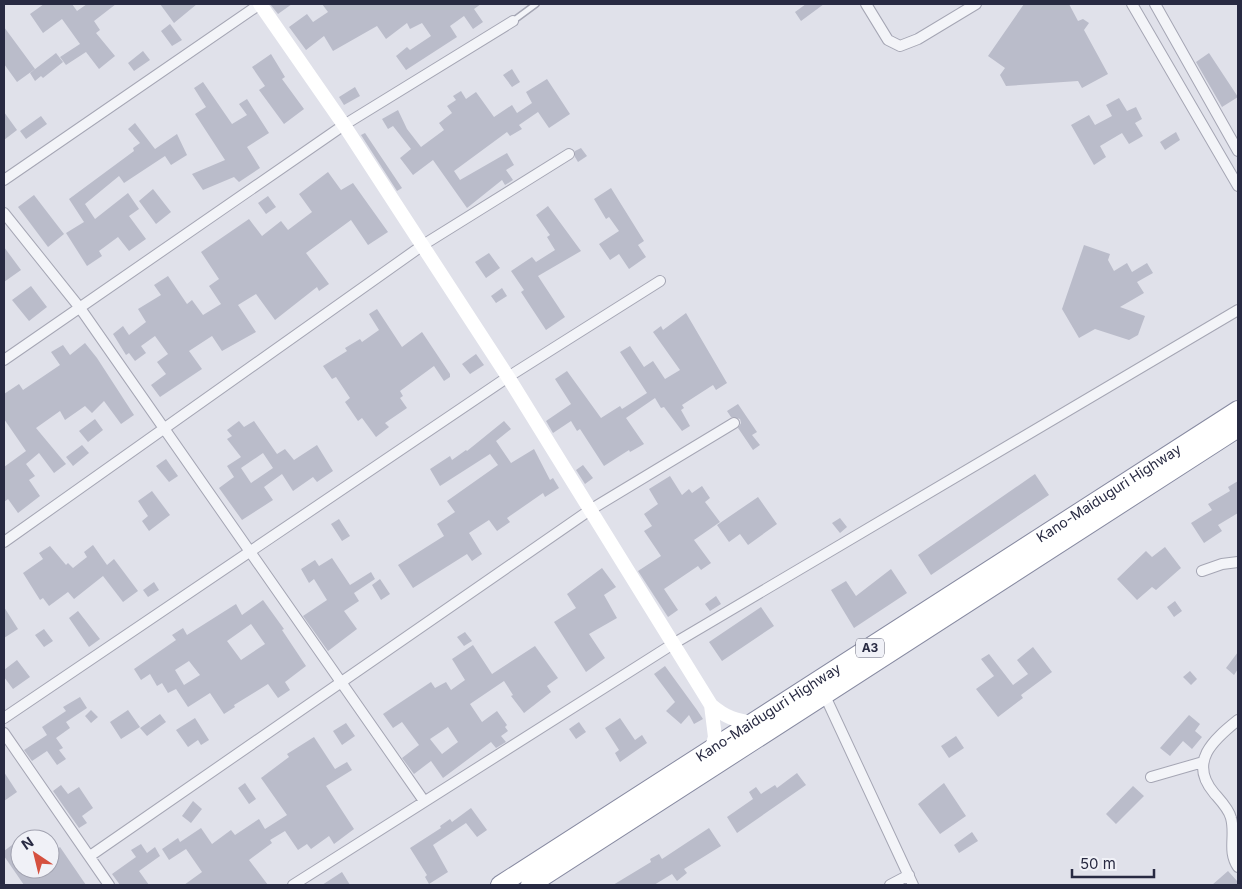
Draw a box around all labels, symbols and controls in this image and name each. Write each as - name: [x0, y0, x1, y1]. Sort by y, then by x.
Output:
- street label: Kano-Maiduguri Highway: [1033, 440, 1184, 546]
- road number: A3: [856, 638, 884, 658]
- street label: Kano-Maiduguri Highway: [692, 659, 844, 765]
- north arrow: [10, 829, 60, 879]
- text: N: [18, 833, 37, 853]
- scale bar: [1072, 846, 1154, 878]
- text: 50 m: [1080, 854, 1116, 873]

